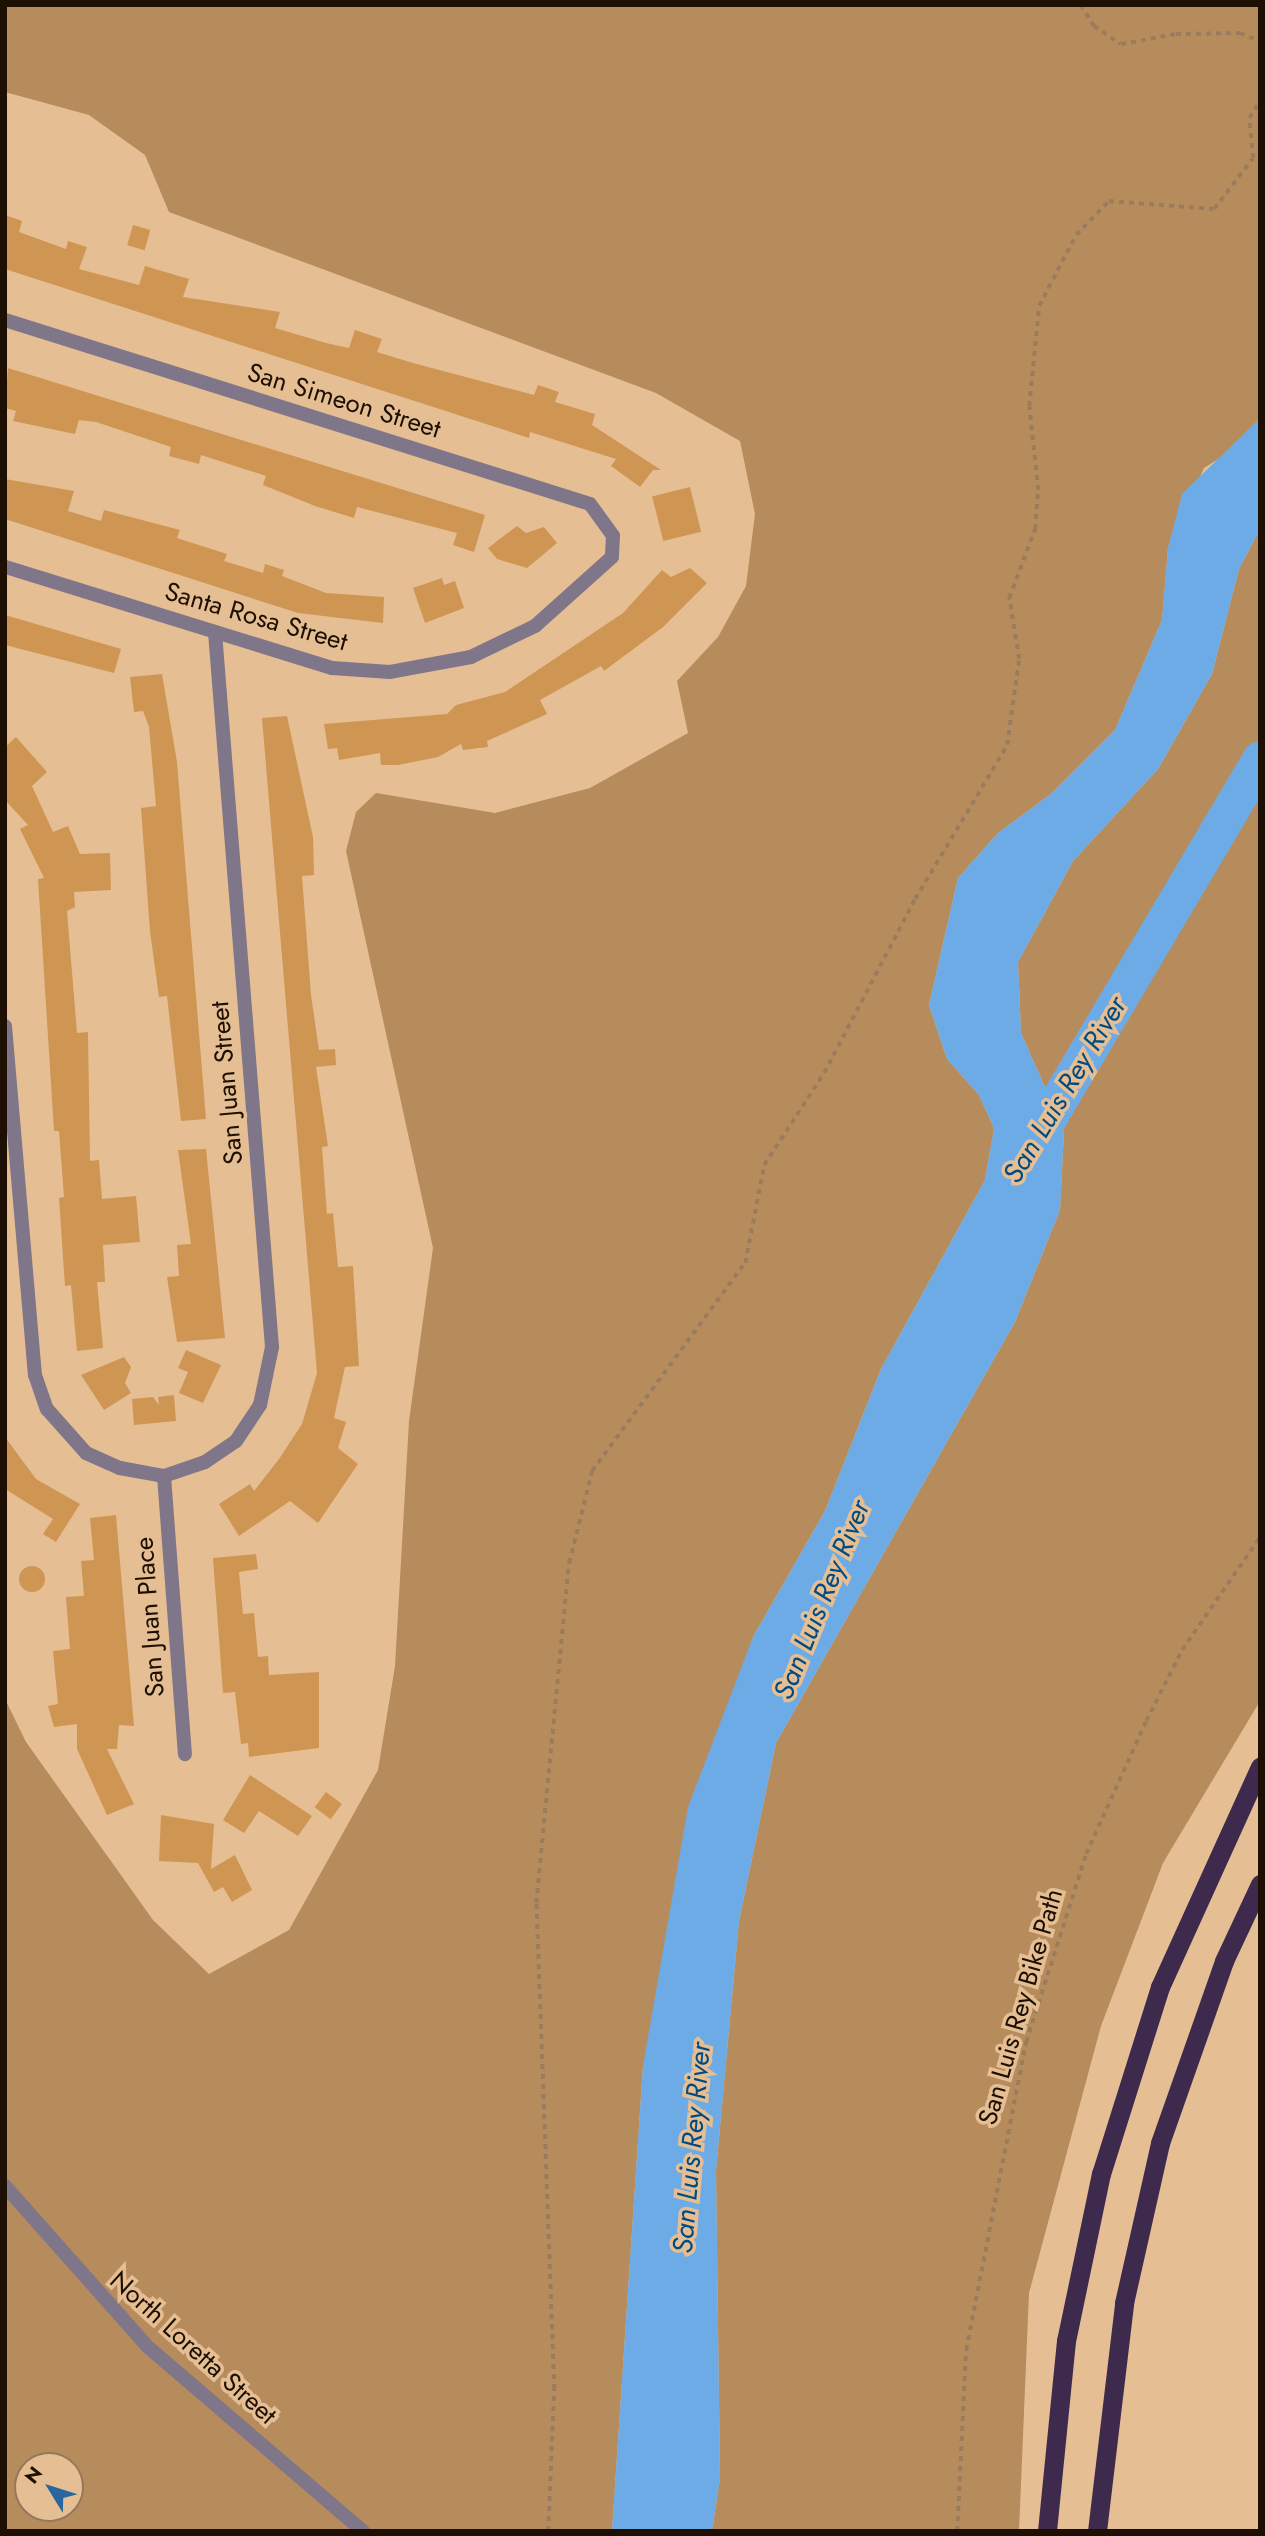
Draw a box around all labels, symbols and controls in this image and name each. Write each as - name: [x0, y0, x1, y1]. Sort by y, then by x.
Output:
- street label: San Simeon Street: [244, 357, 444, 445]
- street label: Santa Rosa Street: [161, 576, 351, 658]
- water label: San Luis Rey River: [996, 991, 1134, 1189]
- street label: San Juan Street: [204, 1000, 250, 1166]
- water label: San Luis Rey River: [767, 1496, 877, 1704]
- street label: San Juan Place: [129, 1536, 171, 1698]
- street label: San Luis Rey Bike Path: [972, 1885, 1070, 2129]
- water label: San Luis Rey River: [666, 2041, 718, 2255]
- street label: North Loretta Street: [103, 2265, 283, 2431]
- north arrow: [14, 2452, 84, 2522]
- text: N: [18, 2461, 49, 2489]

